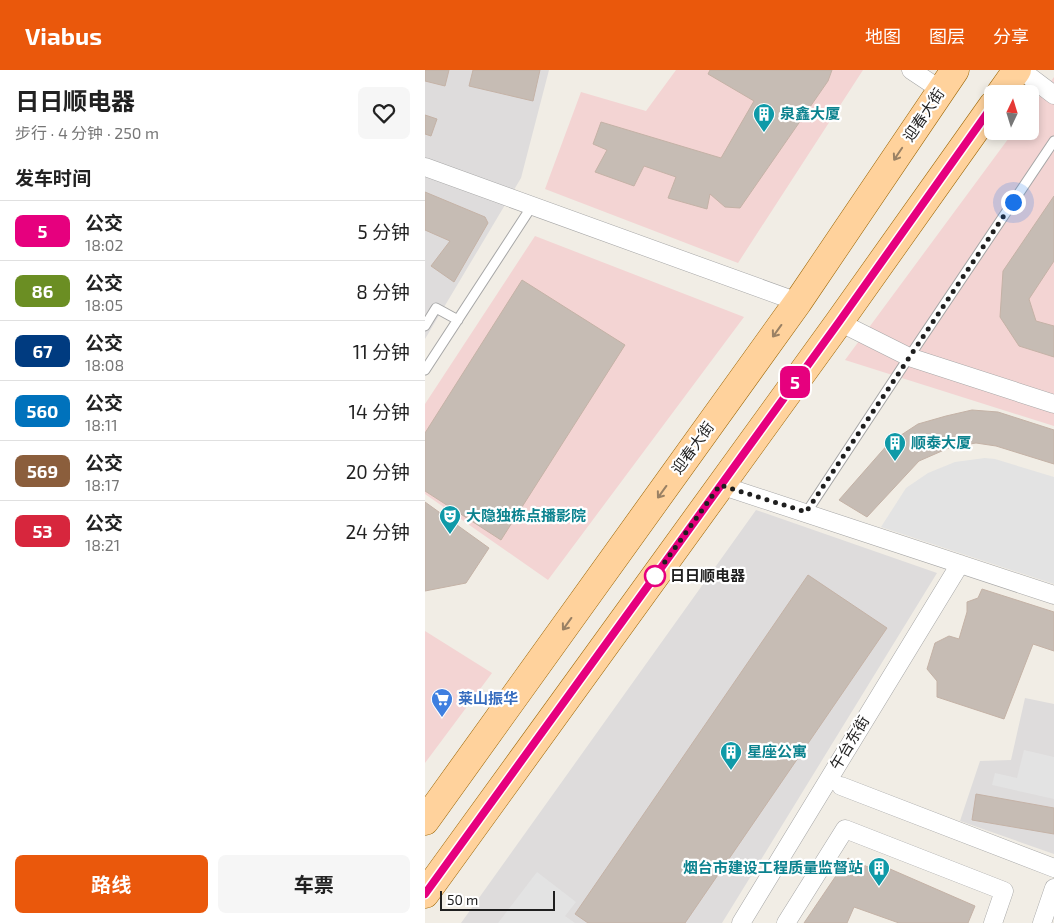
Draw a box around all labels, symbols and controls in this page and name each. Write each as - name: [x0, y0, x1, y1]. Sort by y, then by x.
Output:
- text: Viabus: [25, 21, 102, 50]
- text: 地图: [865, 25, 901, 47]
- text: 图层: [929, 25, 965, 47]
- text: 分享: [993, 25, 1029, 47]
- street label: 迎春大街: [899, 85, 947, 144]
- north arrow: [984, 85, 1039, 140]
- map controls: [984, 85, 1039, 140]
- text: 日日顺电器: [15, 86, 135, 115]
- button: heart: [358, 87, 410, 139]
- building icon: 泉鑫大厦: [752, 102, 776, 133]
- place label: 泉鑫大厦: [780, 104, 840, 122]
- text: 步行 · 4 分钟 · 250 m: [15, 123, 159, 142]
- one-way arrow: [893, 147, 903, 161]
- text: 发车时间: [15, 166, 91, 189]
- your location: [1001, 190, 1026, 215]
- text: 公交: [85, 211, 123, 234]
- text: 5: [38, 220, 47, 242]
- text: 5 分钟: [358, 220, 410, 243]
- text: 18:02: [85, 235, 124, 254]
- text: 公交: [85, 271, 123, 294]
- text: 86: [32, 280, 53, 302]
- text: 8 分钟: [356, 280, 410, 303]
- text: 18:05: [85, 295, 123, 314]
- one-way arrow: [772, 324, 782, 338]
- text: 公交: [85, 331, 123, 354]
- text: 67: [32, 340, 53, 362]
- text: 11 分钟: [353, 340, 410, 363]
- text: 18:08: [85, 355, 124, 374]
- line badge: 5: [779, 366, 811, 398]
- text: 5: [790, 371, 800, 393]
- text: 公交: [85, 391, 123, 414]
- text: 560: [27, 400, 58, 422]
- text: 14 分钟: [349, 400, 410, 423]
- text: 18:11: [85, 415, 118, 434]
- street label: 迎春大街: [667, 418, 717, 477]
- building icon: 顺泰大厦: [883, 431, 907, 462]
- place label: 顺泰大厦: [911, 433, 971, 451]
- text: 公交: [85, 451, 123, 474]
- text: 569: [27, 460, 58, 482]
- text: 20 分钟: [346, 460, 410, 483]
- text: 18:17: [85, 475, 119, 494]
- one-way arrow: [656, 485, 667, 498]
- theatre icon: 大隐独栋点播影院: [438, 504, 462, 535]
- place label: 大隐独栋点播影院: [466, 506, 586, 524]
- text: 公交: [85, 511, 123, 534]
- text: 53: [32, 520, 53, 542]
- text: 24 分钟: [345, 520, 410, 543]
- text: 18:21: [85, 535, 120, 554]
- marker: 日日顺电器: [644, 565, 666, 587]
- place label: 日日顺电器: [670, 566, 746, 584]
- one-way arrow: [562, 616, 572, 630]
- supermarket icon: 莱山振华: [430, 687, 454, 718]
- place label: 莱山振华: [458, 689, 518, 707]
- street label: 午台东街: [826, 712, 872, 773]
- building icon: 星座公寓: [719, 740, 743, 771]
- place label: 星座公寓: [747, 742, 807, 760]
- button: 路线: [15, 855, 208, 913]
- button: 车票: [218, 855, 410, 913]
- building icon: 烟台市建设工程质量监督站: [867, 856, 891, 887]
- place label: 烟台市建设工程质量监督站: [683, 858, 863, 876]
- scale bar: [440, 888, 555, 911]
- text: 50 m: [447, 891, 478, 908]

